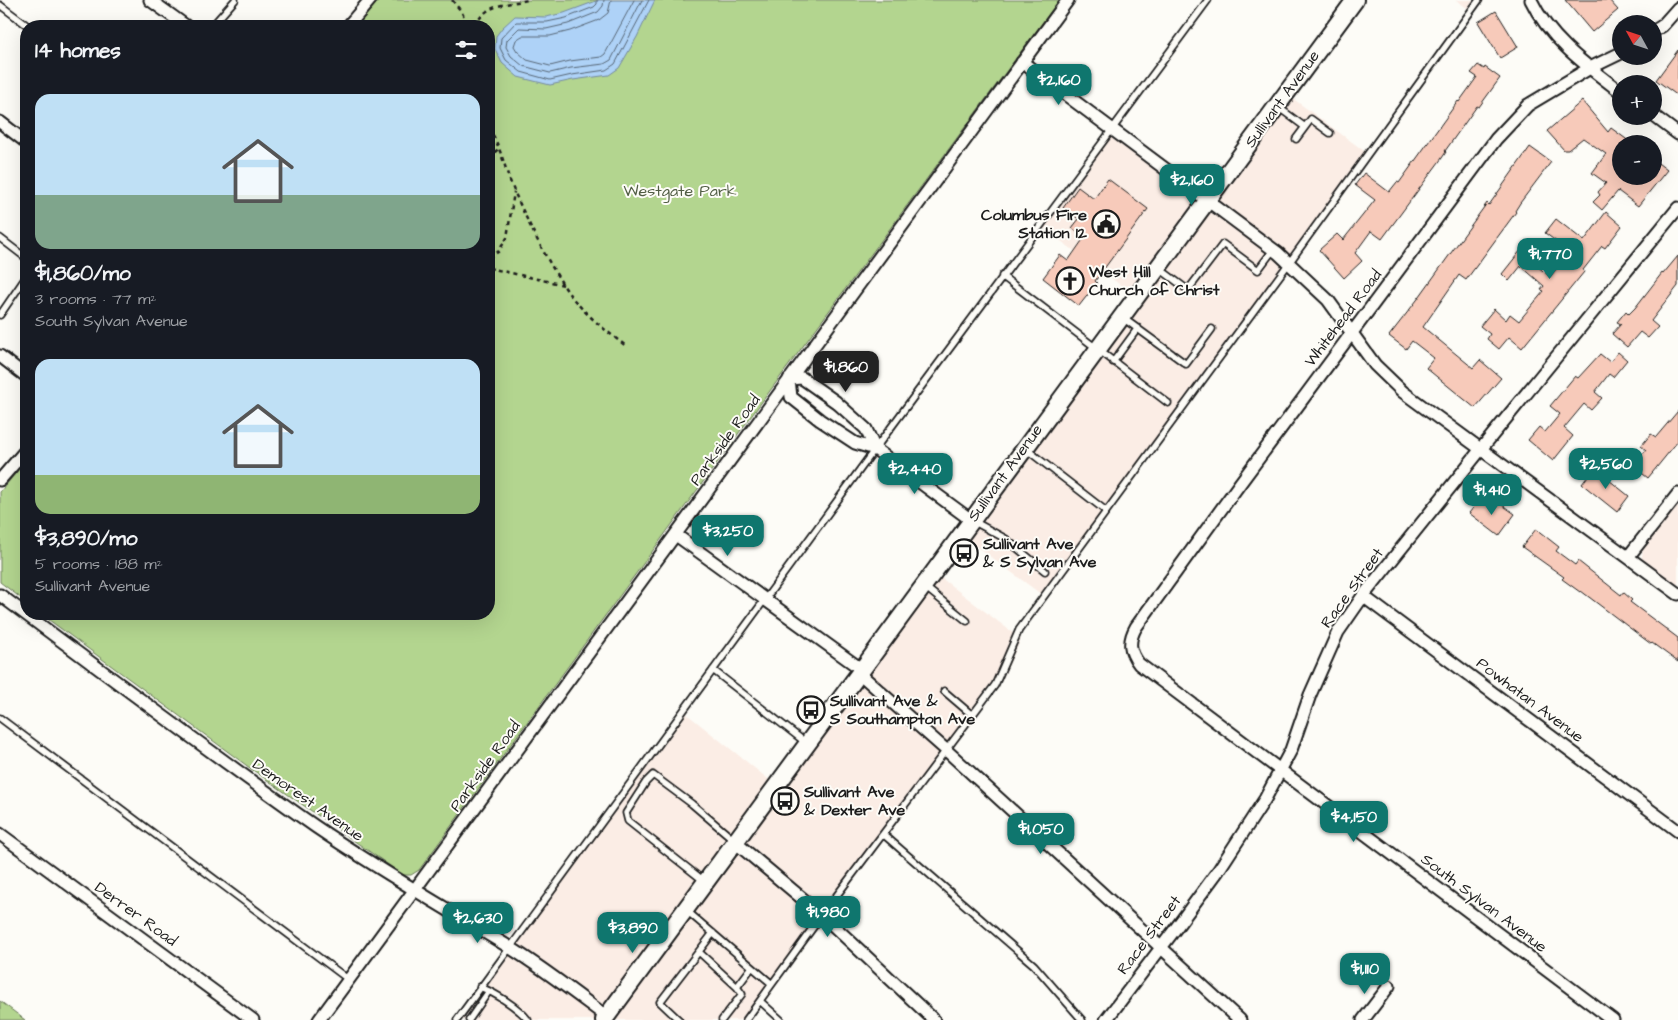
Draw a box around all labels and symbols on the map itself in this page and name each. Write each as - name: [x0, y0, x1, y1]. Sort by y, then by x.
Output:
- north arrow: [1612, 15, 1662, 65]
- street label: Sullivant Avenue: [1239, 46, 1325, 152]
- pin: $2,160: [1018, 64, 1100, 106]
- pin: $2,160: [1151, 164, 1233, 206]
- park label: Westgate Park: [623, 180, 737, 203]
- place label: Columbus Fire Station 12: [981, 204, 1088, 244]
- public building icon: Columbus Fire Station 12: [1091, 209, 1121, 239]
- pin: $1,770: [1509, 238, 1591, 280]
- place label: West Hill Church of Christ: [1088, 261, 1220, 301]
- street label: Whitehead Road: [1299, 265, 1387, 371]
- church icon: West Hill Church of Christ: [1055, 266, 1085, 296]
- pin: $1,860: [805, 350, 887, 393]
- street label: Parkside Road: [685, 390, 765, 490]
- street label: Sullivant Avenue: [962, 420, 1048, 526]
- pin: $2,560: [1565, 448, 1647, 490]
- pin: $2,440: [874, 452, 956, 495]
- pin: $1,410: [1451, 474, 1533, 516]
- pin: $3,250: [687, 514, 769, 557]
- place label: Sullivant Ave & S Sylvan Ave: [982, 533, 1097, 574]
- bus stop icon: Sullivant Ave & S Sylvan Ave: [949, 538, 979, 568]
- street label: Race Street: [1315, 543, 1389, 633]
- street label: Powhatan Avenue: [1472, 652, 1588, 748]
- place label: Sullivant Ave & S Southampton Ave: [829, 690, 975, 730]
- bus stop icon: Sullivant Ave & S Southampton Ave: [796, 695, 826, 725]
- street label: Parkside Road: [445, 716, 525, 816]
- street label: Demorest Avenue: [248, 753, 368, 847]
- place label: Sullivant Ave & Dexter Ave: [803, 781, 906, 821]
- bus stop icon: Sullivant Ave & Dexter Ave: [770, 786, 800, 816]
- pin: $4,150: [1313, 800, 1395, 843]
- pin: $1,050: [1000, 812, 1082, 855]
- street label: South Sylvan Avenue: [1416, 848, 1552, 959]
- street label: Derrer Road: [90, 876, 182, 952]
- street label: Race Street: [1112, 890, 1186, 979]
- pin: $1,980: [787, 896, 869, 938]
- pin: $2,630: [437, 902, 519, 944]
- pin: $3,890: [592, 912, 674, 954]
- pin: $1,110: [1324, 952, 1406, 995]

